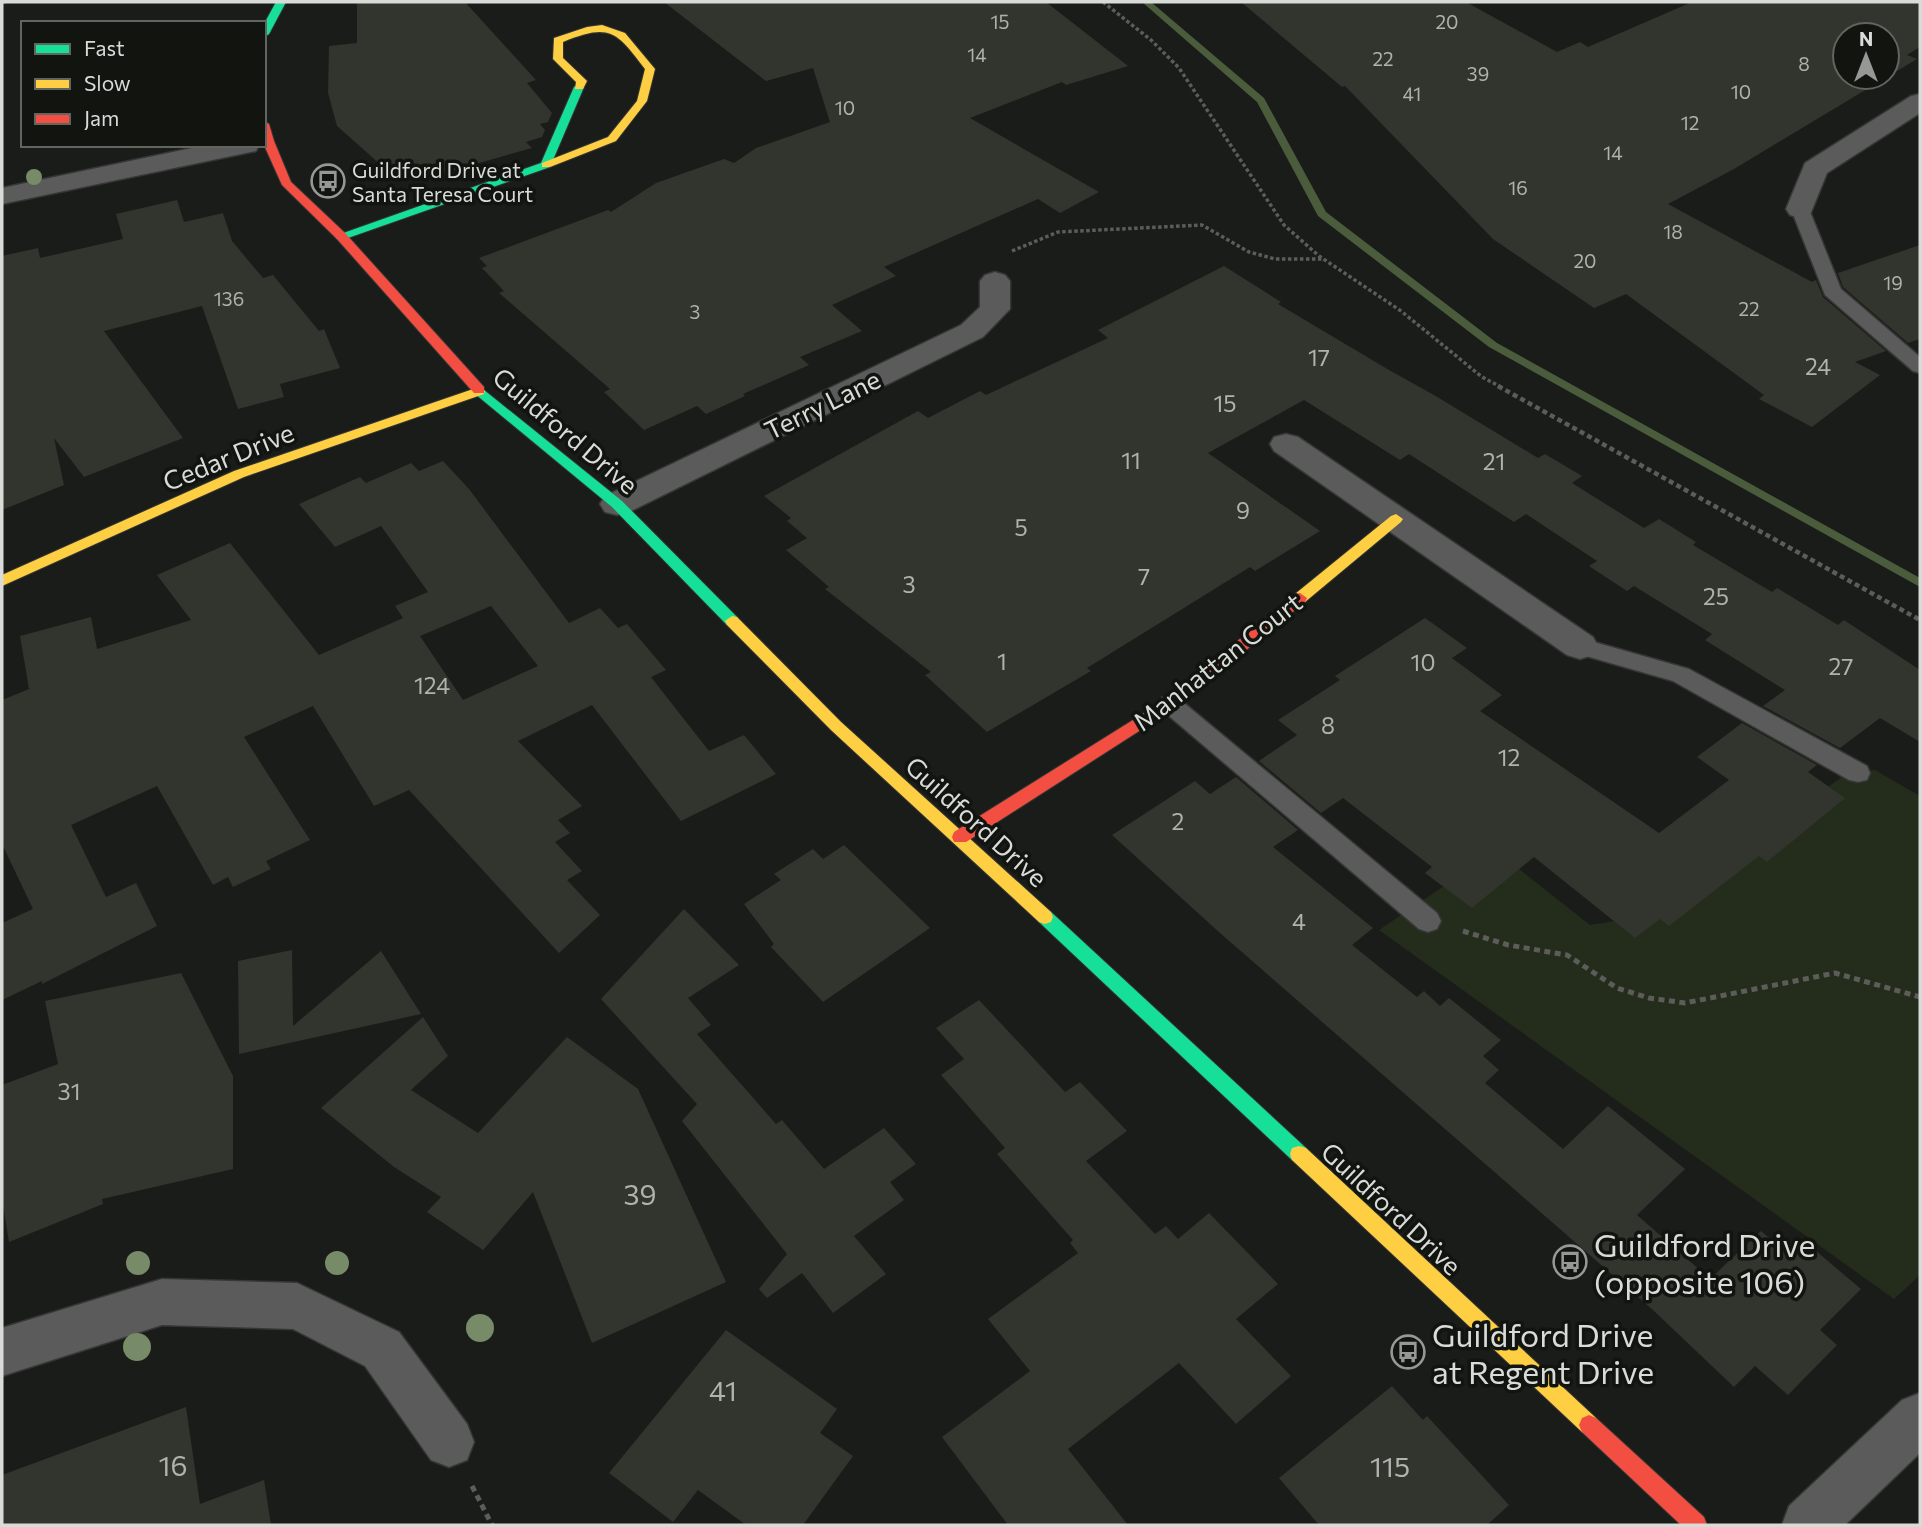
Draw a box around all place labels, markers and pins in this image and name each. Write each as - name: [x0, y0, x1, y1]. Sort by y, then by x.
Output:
- place label: Guildford Drive at Santa Teresa Court: [352, 157, 533, 206]
- bus stop icon: Guildford Drive at Santa Teresa Court: [309, 162, 347, 200]
- place label: Guildford Drive (opposite 106): [1594, 1224, 1815, 1301]
- bus stop icon: Guildford Drive (opposite 106): [1551, 1243, 1589, 1281]
- place label: Guildford Drive at Regent Drive: [1432, 1314, 1654, 1391]
- bus stop icon: Guildford Drive at Regent Drive: [1389, 1333, 1427, 1371]

